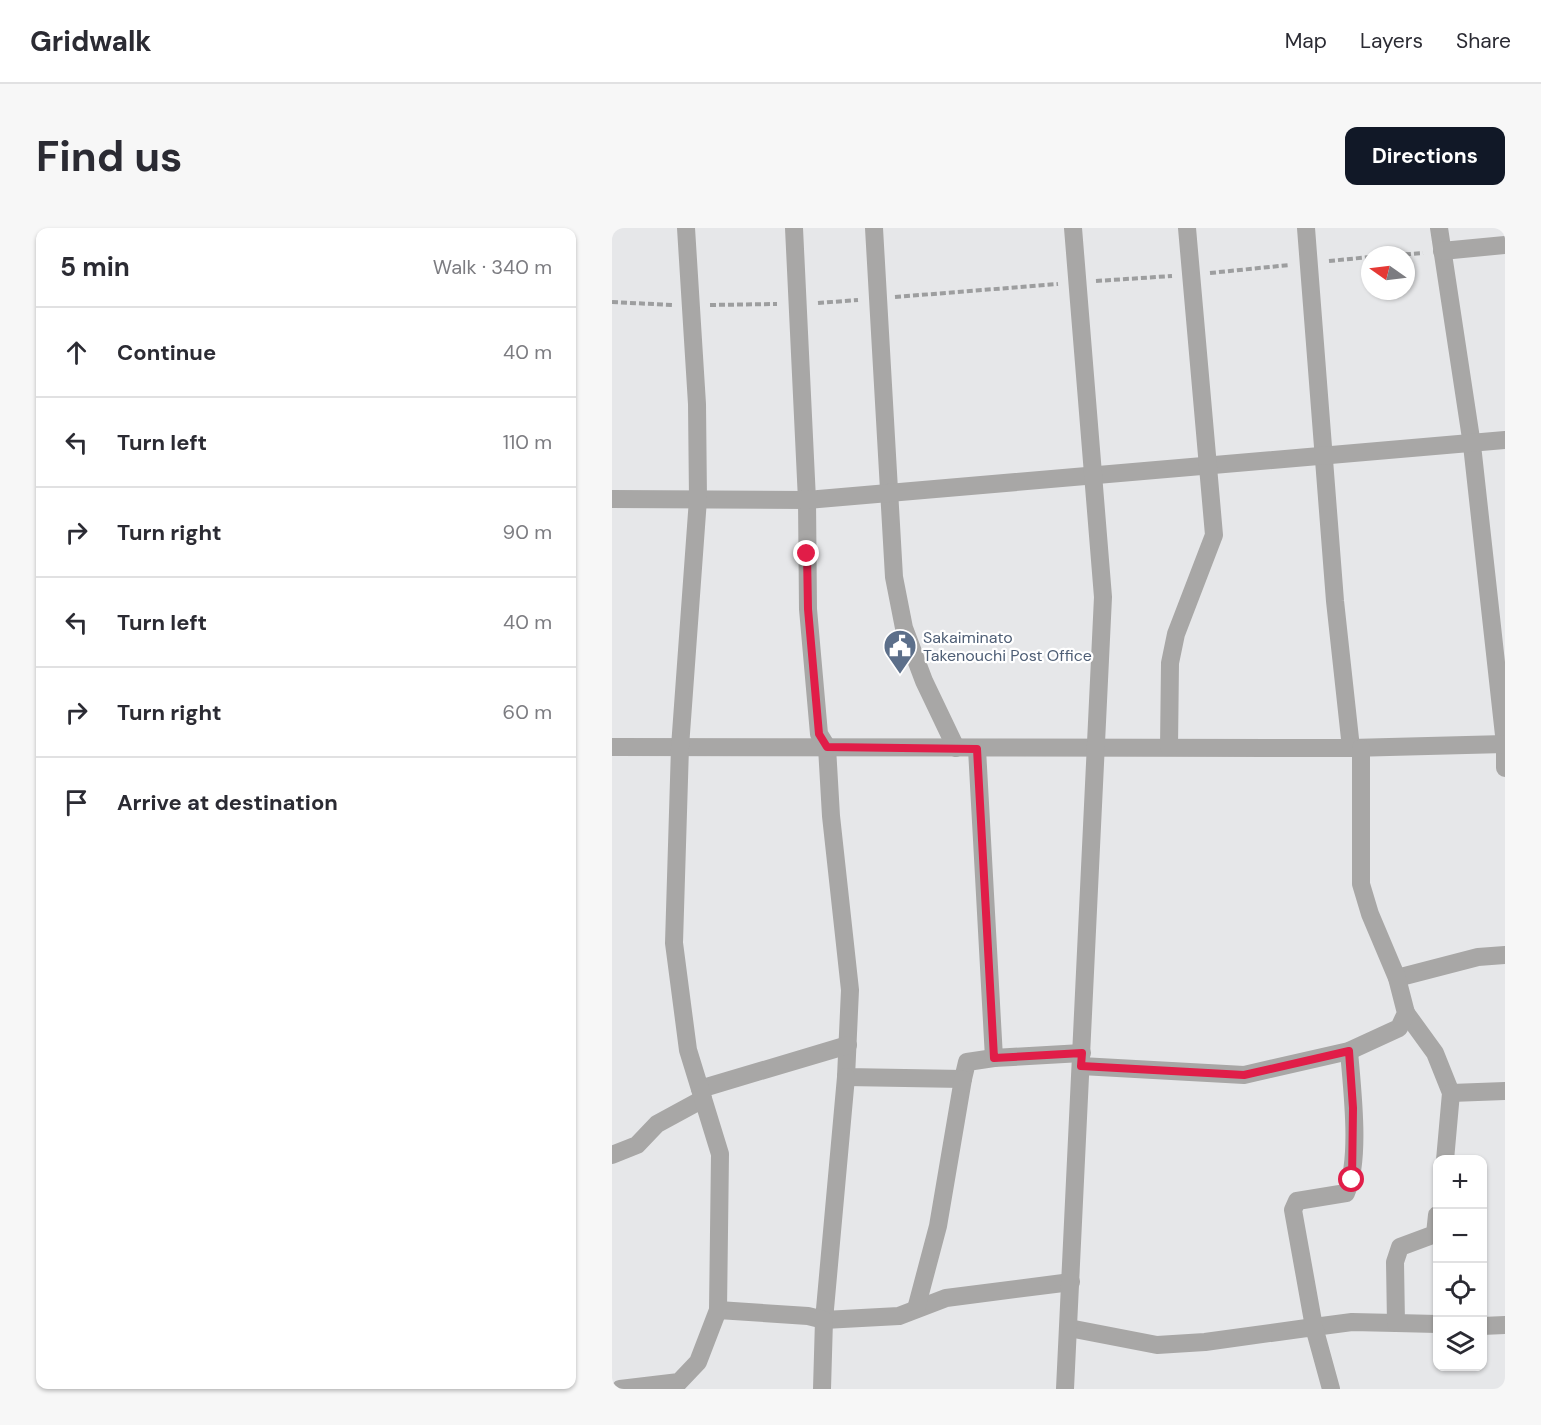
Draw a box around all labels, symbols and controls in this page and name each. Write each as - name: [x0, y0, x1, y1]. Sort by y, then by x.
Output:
- text: Gridwalk: [30, 23, 152, 60]
- text: Map: [1285, 27, 1327, 55]
- text: Layers: [1360, 27, 1423, 55]
- text: Share: [1456, 27, 1511, 55]
- button: Directions: [1345, 127, 1505, 185]
- text: Find us: [36, 129, 182, 184]
- north arrow: [1361, 246, 1415, 300]
- text: 5 min: [60, 250, 130, 284]
- text: Walk · 340 m: [433, 254, 552, 280]
- icon: ahead: [60, 336, 93, 369]
- text: Continue: [117, 338, 216, 367]
- text: 40 m: [503, 339, 552, 365]
- icon: left: [60, 426, 93, 459]
- text: Turn left: [117, 428, 207, 457]
- text: 110 m: [503, 429, 552, 455]
- icon: right: [60, 516, 93, 549]
- text: Turn right: [117, 518, 222, 547]
- text: 90 m: [503, 519, 552, 545]
- route end: [793, 540, 819, 566]
- icon: left: [60, 606, 93, 639]
- text: Turn left: [117, 608, 207, 637]
- text: 40 m: [503, 609, 552, 635]
- place label: Sakaiminato Takenouchi Post Office: [923, 627, 1092, 666]
- public building icon: Sakaiminato Takenouchi Post Office: [882, 628, 918, 675]
- icon: right: [60, 696, 93, 729]
- text: Turn right: [117, 698, 222, 727]
- text: 60 m: [503, 699, 552, 725]
- icon: arrive: [60, 786, 93, 819]
- text: Arrive at destination: [117, 788, 338, 817]
- map controls: [1433, 1155, 1487, 1371]
- button: +: [1433, 1155, 1487, 1209]
- route start: [1338, 1166, 1364, 1192]
- button: −: [1433, 1209, 1487, 1263]
- button: locate: [1433, 1263, 1487, 1317]
- button: layers: [1433, 1317, 1487, 1371]

